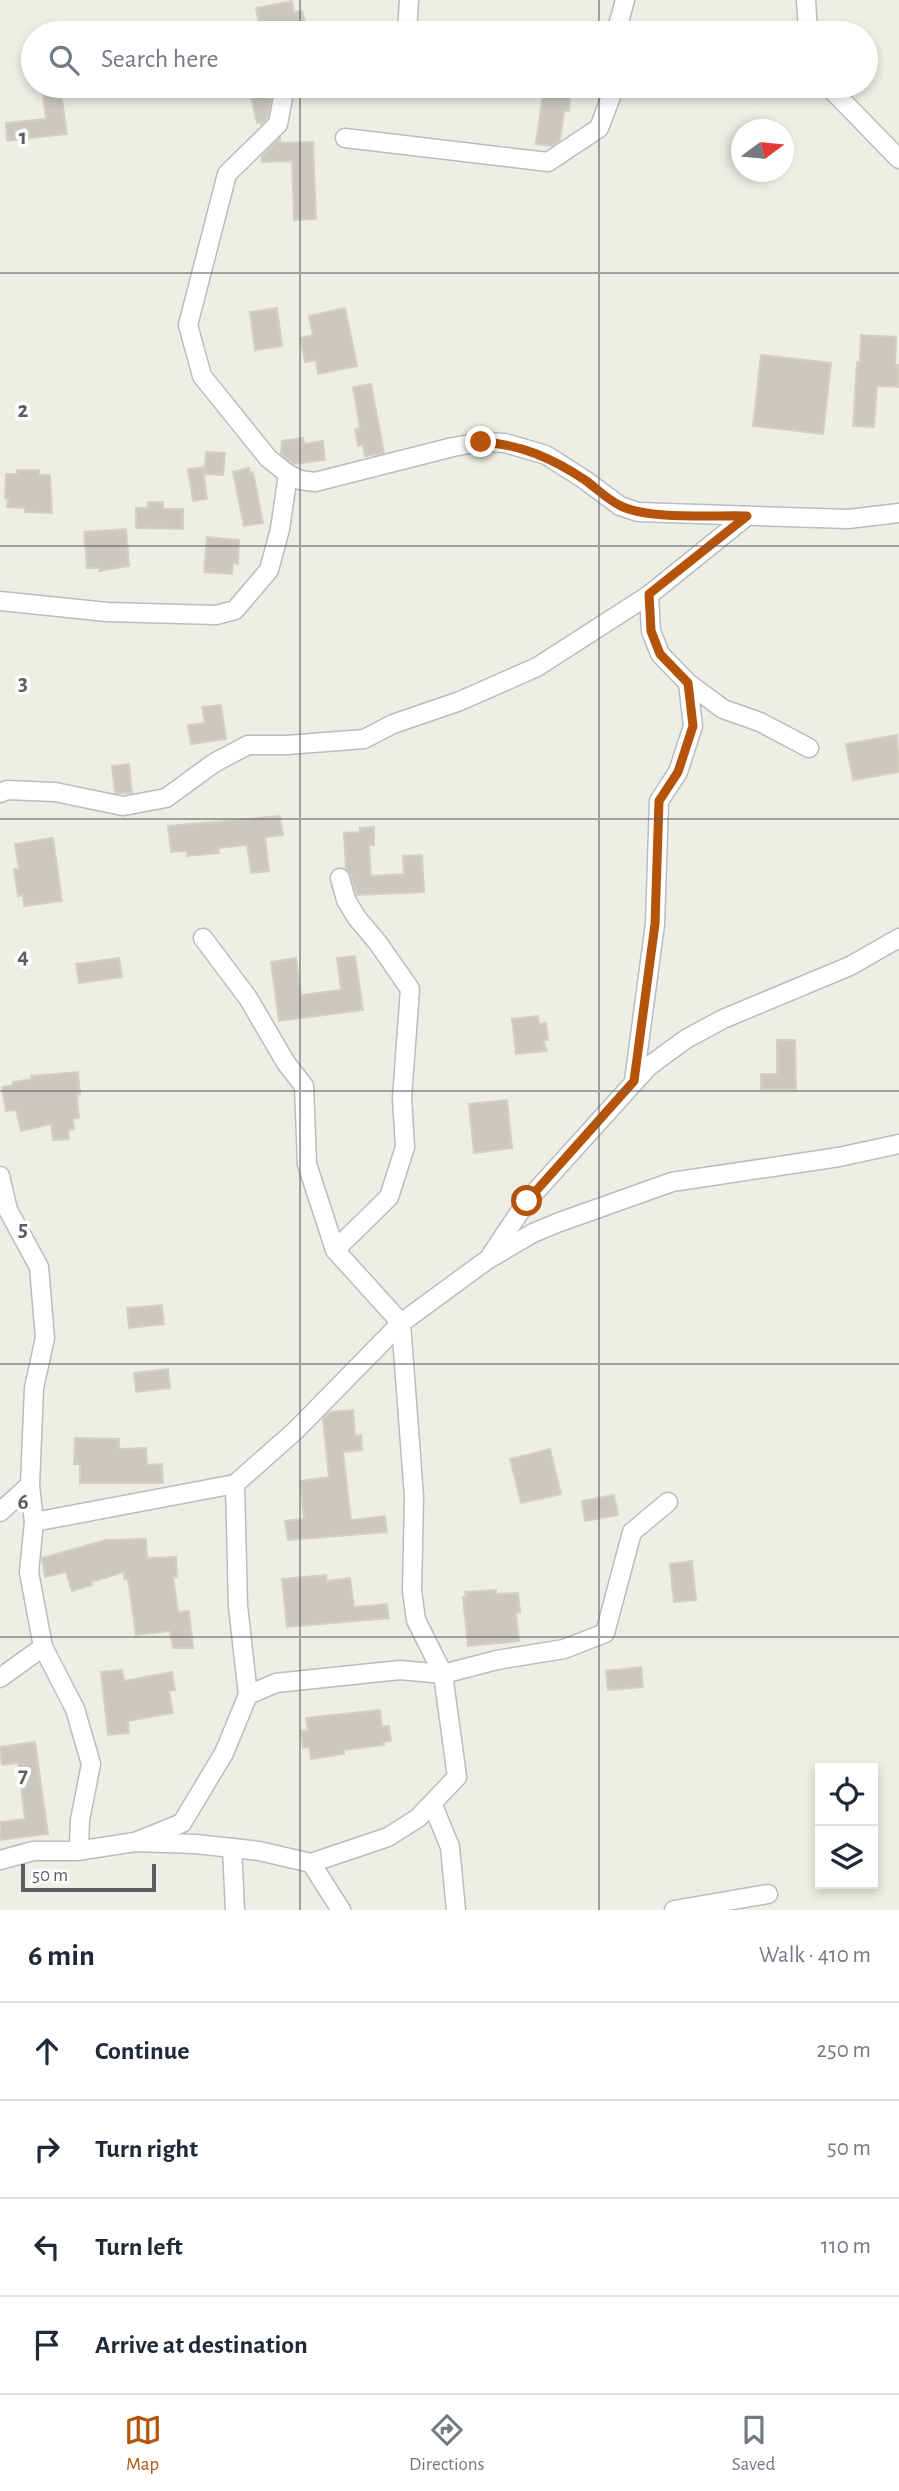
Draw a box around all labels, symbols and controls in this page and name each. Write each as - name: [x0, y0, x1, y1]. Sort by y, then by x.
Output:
- search box: [21, 21, 878, 98]
- icon: search: [45, 41, 83, 79]
- text: Search here: [101, 46, 219, 72]
- north arrow: [731, 119, 794, 182]
- text: 1: [19, 126, 27, 149]
- text: 2: [18, 399, 29, 422]
- route end: [465, 426, 496, 457]
- text: 3: [18, 672, 28, 695]
- text: 4: [17, 945, 29, 968]
- route start: [511, 1185, 542, 1216]
- text: 5: [18, 1218, 28, 1241]
- text: 6: [17, 1491, 29, 1514]
- map controls: [815, 1763, 878, 1889]
- button: locate: [815, 1763, 878, 1826]
- text: 7: [18, 1764, 28, 1787]
- button: layers: [815, 1826, 878, 1889]
- scale bar: [21, 1861, 156, 1893]
- text: 50 m: [32, 1866, 68, 1885]
- text: 6 min: [28, 1941, 95, 1971]
- text: Walk · 410 m: [759, 1944, 871, 1967]
- icon: ahead: [28, 2032, 66, 2070]
- text: Continue: [95, 2038, 190, 2064]
- text: 250 m: [817, 2039, 871, 2062]
- icon: right: [28, 2130, 66, 2168]
- text: Turn right: [95, 2136, 198, 2162]
- text: 50 m: [827, 2137, 871, 2160]
- icon: left: [28, 2228, 66, 2266]
- text: Turn left: [95, 2234, 183, 2260]
- text: 110 m: [821, 2235, 871, 2258]
- icon: arrive: [28, 2326, 66, 2364]
- text: Arrive at destination: [95, 2332, 308, 2358]
- tab: Map: [124, 2411, 162, 2476]
- tab: Directions: [409, 2411, 485, 2476]
- tab: Saved: [732, 2411, 775, 2476]

